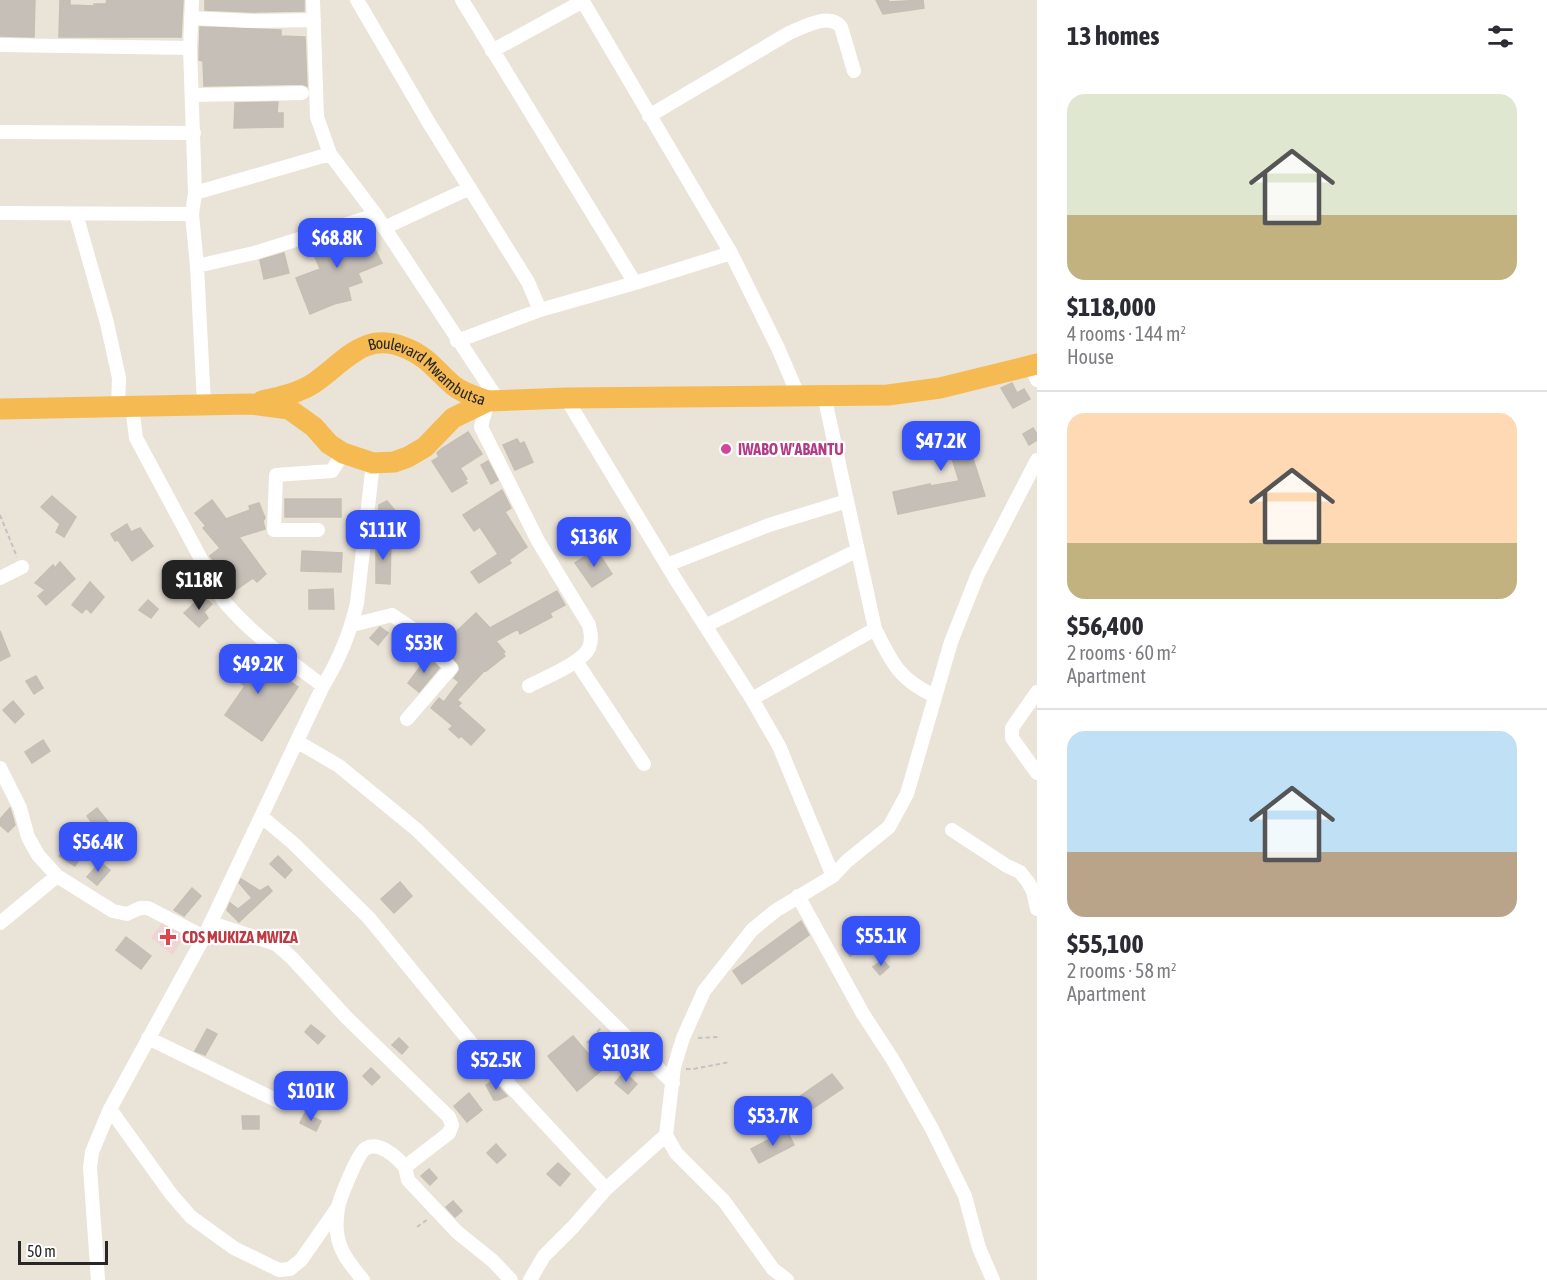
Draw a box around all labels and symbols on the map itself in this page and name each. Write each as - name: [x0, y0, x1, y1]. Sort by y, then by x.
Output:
- pin: $68.8K: [288, 218, 386, 269]
- street label: Boulevard Mwambutsa: [366, 334, 488, 409]
- pin: $47.2K: [892, 421, 990, 472]
- place label: IWABO W'ABANTU: [738, 440, 844, 458]
- marker: IWABO W'ABANTU: [719, 442, 733, 456]
- pin: $111K: [341, 510, 425, 561]
- pin: $136K: [552, 517, 636, 568]
- pin: $118K: [157, 560, 241, 611]
- pin: $53K: [388, 623, 460, 674]
- pin: $49.2K: [209, 644, 307, 695]
- pin: $56.4K: [49, 822, 147, 873]
- pin: $55.1K: [832, 916, 930, 967]
- marker: CDS MUKIZA MWIZA: [159, 928, 177, 946]
- place label: CDS MUKIZA MWIZA: [182, 928, 298, 946]
- pin: $103K: [584, 1032, 668, 1083]
- pin: $52.5K: [447, 1040, 545, 1091]
- pin: $101K: [269, 1071, 353, 1122]
- pin: $53.7K: [724, 1096, 822, 1147]
- scale bar: [18, 1238, 108, 1266]

